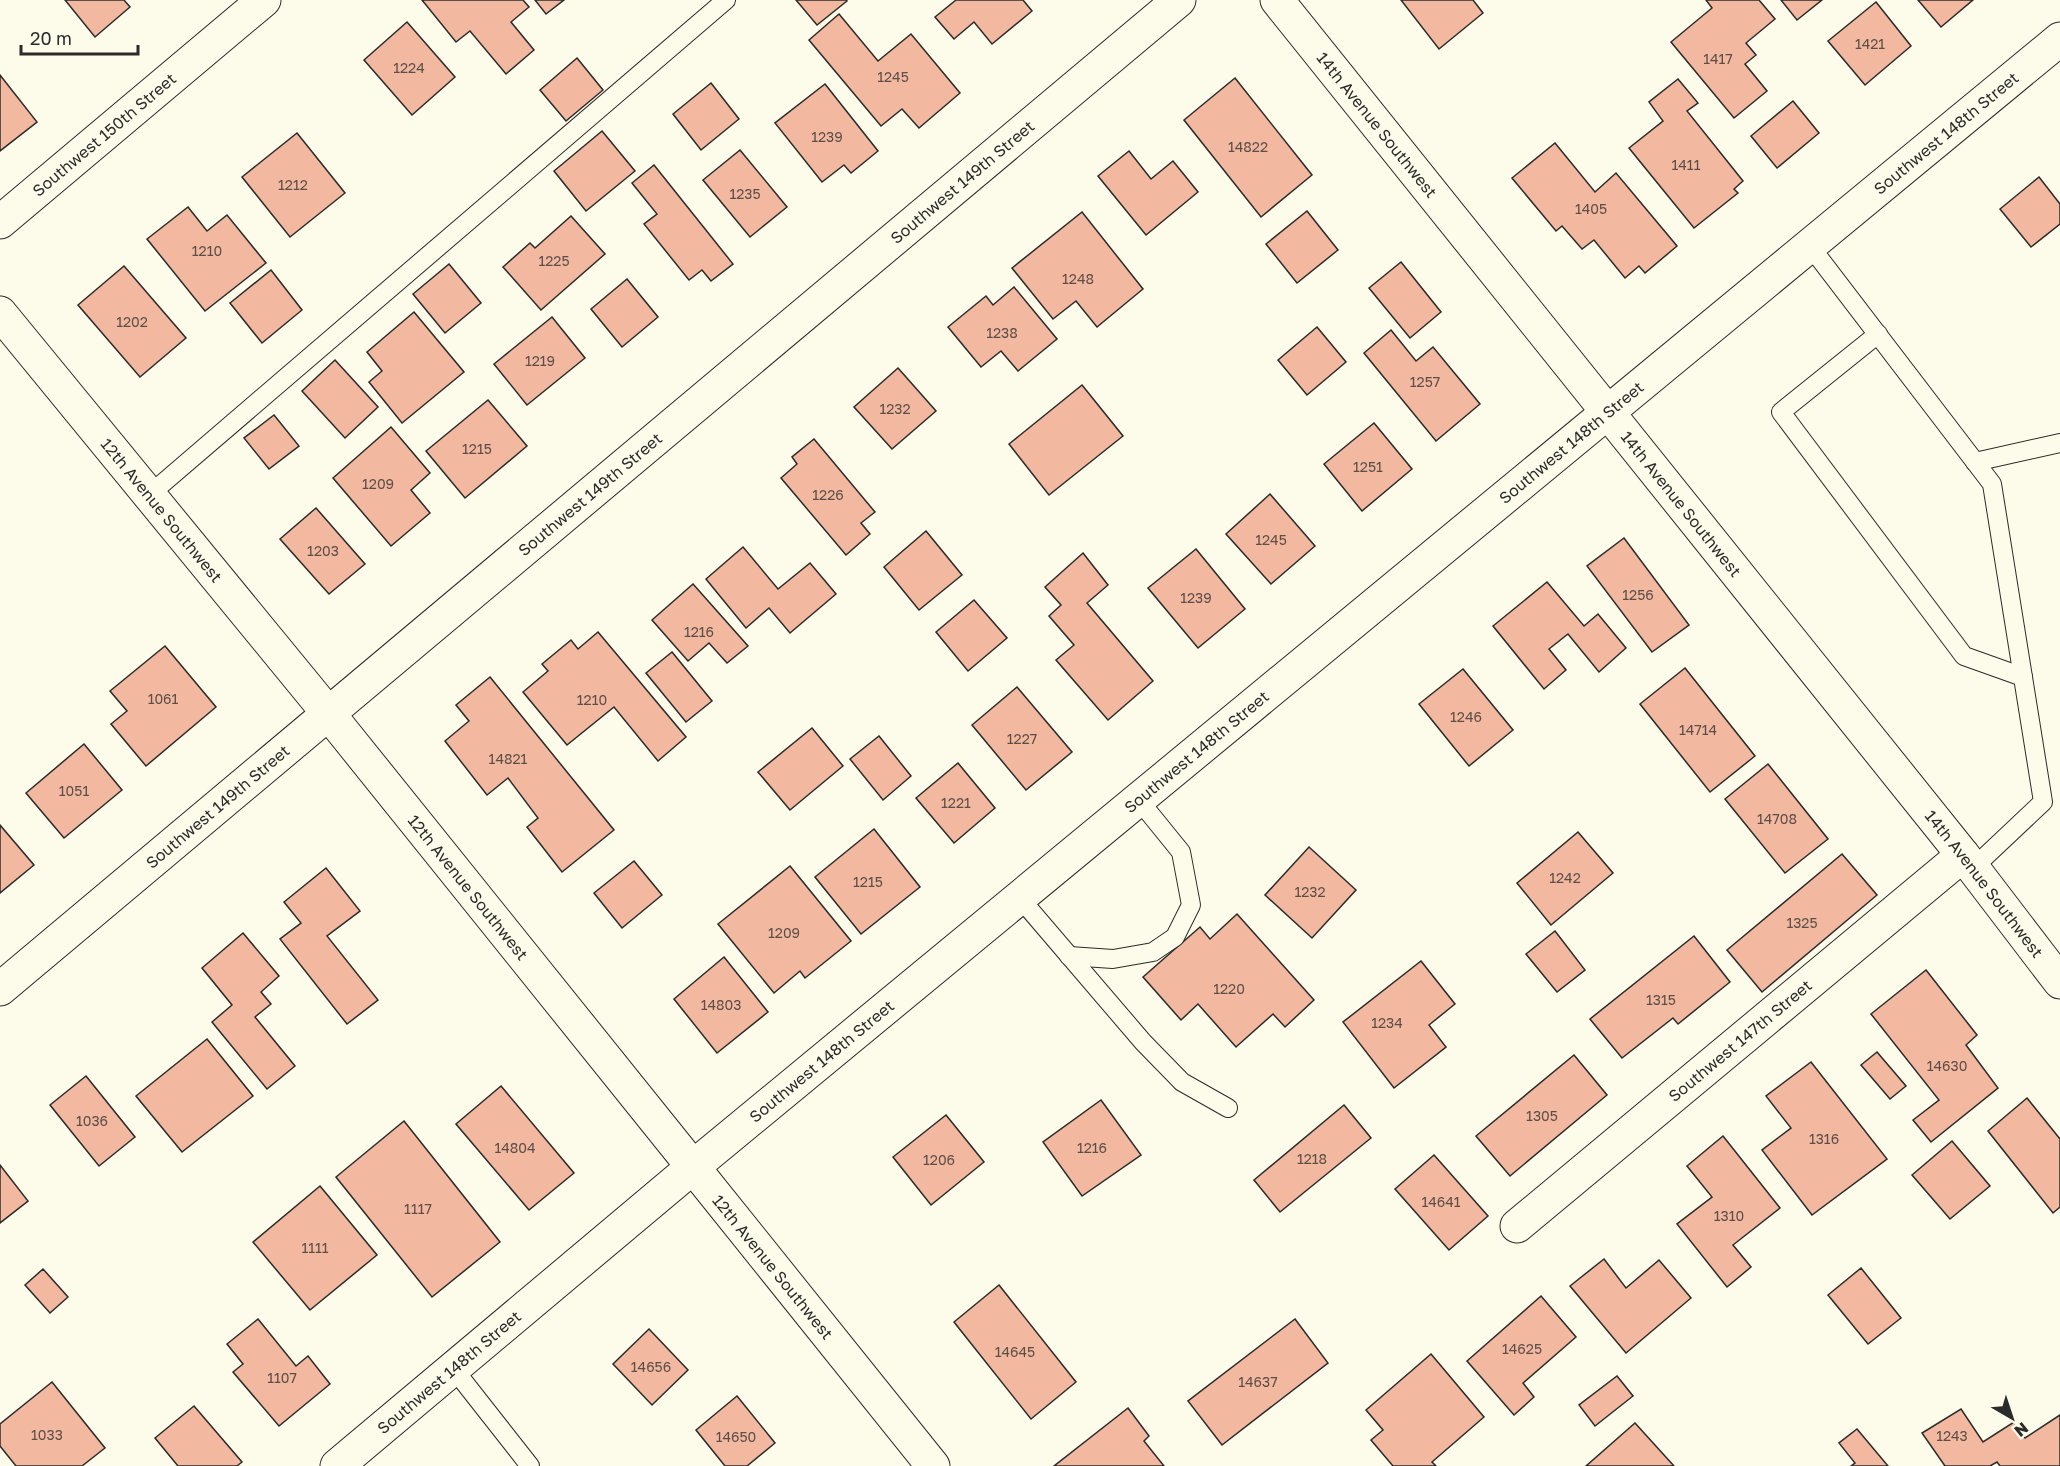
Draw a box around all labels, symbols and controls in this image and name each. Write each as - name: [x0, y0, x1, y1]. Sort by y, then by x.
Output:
- scale bar: [21, 18, 138, 56]
- text: 20 m: [30, 27, 72, 49]
- house number: 1421: [1855, 35, 1885, 52]
- street label: 14th Avenue Southwest: [1313, 48, 1442, 202]
- house number: 1417: [1703, 50, 1733, 67]
- house number: 1224: [393, 59, 425, 76]
- street label: Southwest 150th Street: [28, 68, 180, 200]
- house number: 1245: [877, 68, 909, 85]
- street label: Southwest 148th Street: [1870, 68, 2022, 199]
- street label: Southwest 149th Street: [886, 116, 1038, 248]
- house number: 1239: [811, 128, 843, 145]
- house number: 14822: [1228, 138, 1268, 155]
- house number: 1411: [1672, 156, 1701, 173]
- house number: 1212: [278, 176, 308, 193]
- house number: 1235: [729, 185, 761, 202]
- house number: 1405: [1575, 200, 1607, 217]
- house number: 1210: [192, 242, 222, 259]
- house number: 1225: [538, 252, 570, 269]
- house number: 1248: [1062, 270, 1094, 287]
- house number: 1202: [116, 313, 148, 330]
- house number: 1238: [986, 324, 1018, 341]
- house number: 1219: [525, 352, 555, 369]
- house number: 1257: [1410, 373, 1440, 390]
- street label: Southwest 148th Street: [1495, 377, 1648, 508]
- house number: 1232: [879, 400, 911, 417]
- street label: 14th Avenue Southwest: [1617, 427, 1746, 581]
- street label: Southwest 149th Street: [514, 428, 666, 560]
- street label: 12th Avenue Southwest: [97, 434, 227, 586]
- house number: 1215: [462, 440, 492, 457]
- house number: 1251: [1353, 458, 1383, 475]
- house number: 1209: [362, 475, 394, 492]
- house number: 1226: [812, 486, 844, 503]
- house number: 1245: [1255, 531, 1287, 548]
- house number: 1203: [307, 542, 339, 559]
- house number: 1256: [1622, 586, 1654, 603]
- house number: 1239: [1180, 589, 1212, 606]
- house number: 1216: [684, 623, 714, 640]
- street label: Southwest 148th Street: [1120, 686, 1273, 817]
- house number: 1061: [148, 690, 179, 707]
- house number: 1210: [577, 691, 607, 708]
- house number: 1246: [1450, 708, 1482, 725]
- house number: 14714: [1679, 721, 1717, 738]
- house number: 1227: [1007, 730, 1037, 747]
- street label: Southwest 149th Street: [142, 740, 294, 872]
- house number: 14821: [489, 750, 528, 767]
- house number: 1051: [59, 782, 89, 799]
- house number: 1221: [941, 794, 971, 811]
- street label: 14th Avenue Southwest: [1921, 806, 2048, 961]
- house number: 14708: [1757, 810, 1797, 827]
- street label: 12th Avenue Southwest: [404, 811, 533, 964]
- house number: 1242: [1549, 869, 1581, 886]
- house number: 1215: [853, 873, 883, 890]
- house number: 1232: [1294, 883, 1326, 900]
- house number: 1325: [1786, 914, 1818, 931]
- house number: 1209: [768, 924, 800, 941]
- street label: Southwest 147th Street: [1664, 975, 1816, 1106]
- house number: 1220: [1213, 980, 1245, 997]
- house number: 1315: [1646, 991, 1676, 1008]
- street label: Southwest 148th Street: [745, 995, 898, 1126]
- house number: 14803: [701, 996, 741, 1013]
- house number: 1234: [1371, 1014, 1403, 1031]
- house number: 14630: [1927, 1057, 1967, 1074]
- house number: 1305: [1526, 1107, 1558, 1124]
- house number: 1036: [76, 1112, 108, 1129]
- house number: 1316: [1809, 1130, 1839, 1147]
- house number: 14804: [494, 1139, 536, 1156]
- house number: 1216: [1077, 1139, 1107, 1156]
- house number: 1218: [1297, 1150, 1327, 1167]
- house number: 1206: [923, 1151, 955, 1168]
- street label: 12th Avenue Southwest: [708, 1191, 838, 1343]
- house number: 14641: [1421, 1193, 1461, 1210]
- house number: 1117: [404, 1200, 432, 1217]
- house number: 1310: [1714, 1207, 1744, 1224]
- house number: 1111: [301, 1239, 329, 1256]
- street label: Southwest 148th Street: [373, 1306, 525, 1438]
- house number: 14625: [1502, 1340, 1542, 1357]
- house number: 14645: [995, 1343, 1035, 1360]
- house number: 14656: [631, 1358, 671, 1375]
- house number: 1107: [267, 1369, 297, 1386]
- house number: 14637: [1238, 1373, 1278, 1390]
- north arrow: [1982, 1388, 2042, 1448]
- text: N: [2010, 1418, 2032, 1441]
- house number: 1033: [31, 1426, 63, 1443]
- house number: 1243: [1936, 1427, 1968, 1444]
- house number: 14650: [716, 1428, 756, 1445]

